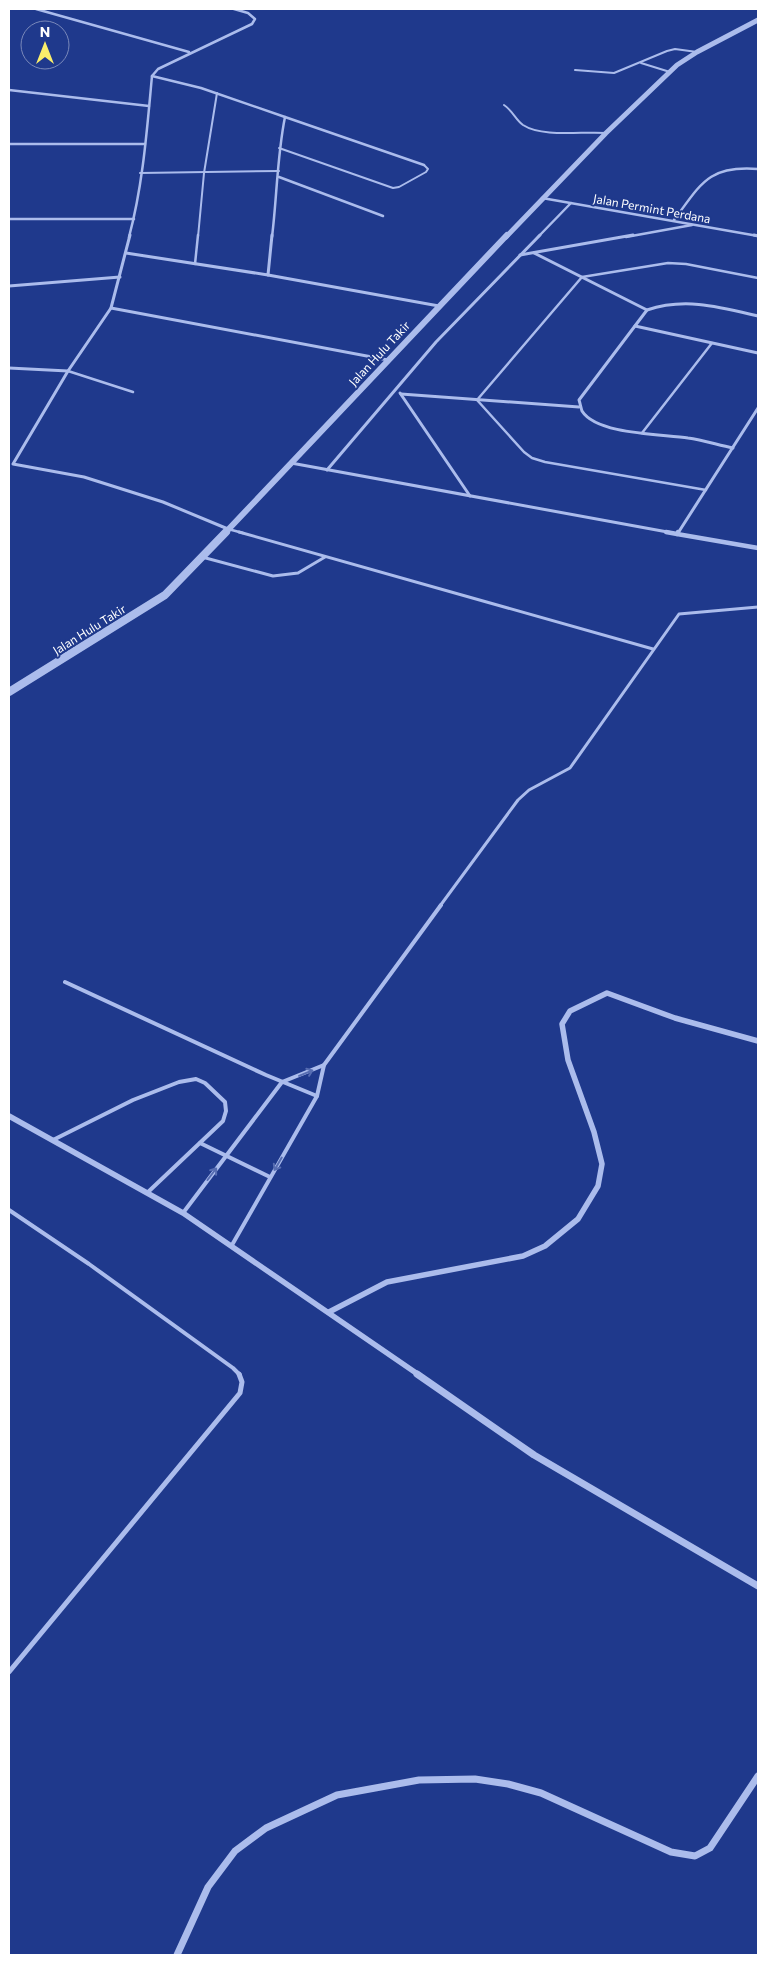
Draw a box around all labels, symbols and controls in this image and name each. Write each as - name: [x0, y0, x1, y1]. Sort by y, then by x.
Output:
- north arrow: [20, 20, 70, 70]
- text: N: [40, 23, 50, 40]
- street label: Jalan Permint Perdana: [592, 191, 712, 226]
- street label: Jalan Hulu Takir: [345, 318, 413, 389]
- street label: Jalan Hulu Takir: [50, 601, 129, 658]
- one-way arrow: [298, 1067, 313, 1077]
- one-way arrow: [272, 1157, 282, 1171]
- one-way arrow: [207, 1167, 217, 1181]

